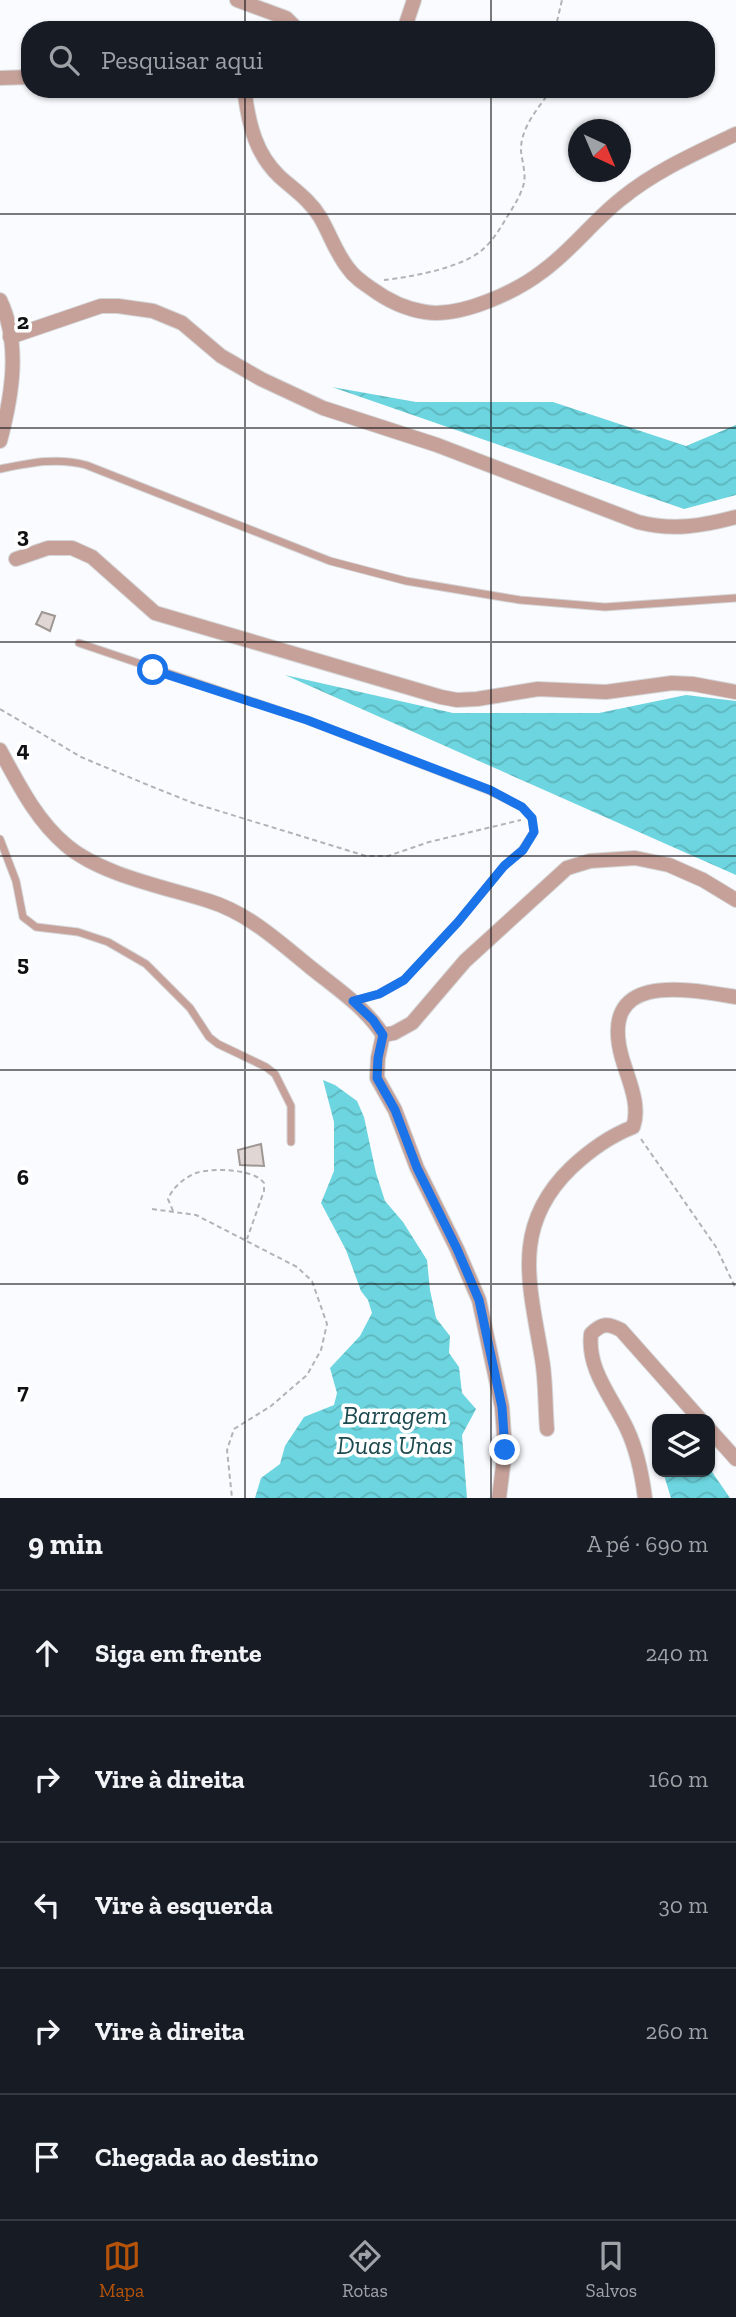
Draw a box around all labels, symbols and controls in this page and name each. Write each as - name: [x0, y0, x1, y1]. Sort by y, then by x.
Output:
- search box: [21, 21, 715, 98]
- icon: search: [45, 41, 83, 79]
- text: Pesquisar aqui: [101, 44, 263, 76]
- north arrow: [568, 119, 631, 182]
- text: 2: [17, 307, 29, 335]
- text: 3: [17, 521, 29, 549]
- route start: [137, 654, 168, 685]
- text: 4: [16, 735, 30, 763]
- text: 5: [17, 949, 29, 977]
- text: 6: [17, 1163, 29, 1191]
- text: 7: [17, 1377, 29, 1405]
- water label: Barragem Duas Unas: [337, 1399, 453, 1461]
- map controls: [652, 1414, 715, 1477]
- button: layers: [652, 1414, 715, 1477]
- route end: [489, 1434, 520, 1465]
- text: 9 min: [28, 1526, 103, 1562]
- text: A pé · 690 m: [587, 1530, 708, 1558]
- icon: ahead: [28, 1634, 66, 1672]
- text: Siga em frente: [95, 1637, 262, 1669]
- text: 240 m: [645, 1639, 708, 1667]
- icon: right: [28, 1760, 66, 1798]
- text: Vire à direita: [95, 1763, 245, 1795]
- text: 160 m: [649, 1765, 708, 1793]
- icon: left: [28, 1886, 66, 1924]
- text: Vire à esquerda: [95, 1889, 273, 1921]
- text: 30 m: [658, 1891, 708, 1919]
- icon: right: [28, 2012, 66, 2050]
- text: Vire à direita: [95, 2015, 245, 2047]
- text: 260 m: [646, 2017, 708, 2045]
- icon: arrive: [28, 2138, 66, 2176]
- text: Chegada ao destino: [95, 2141, 318, 2173]
- tab: Mapa: [99, 2237, 144, 2302]
- tab: Rotas: [342, 2237, 388, 2302]
- tab: Salvos: [586, 2237, 637, 2302]

